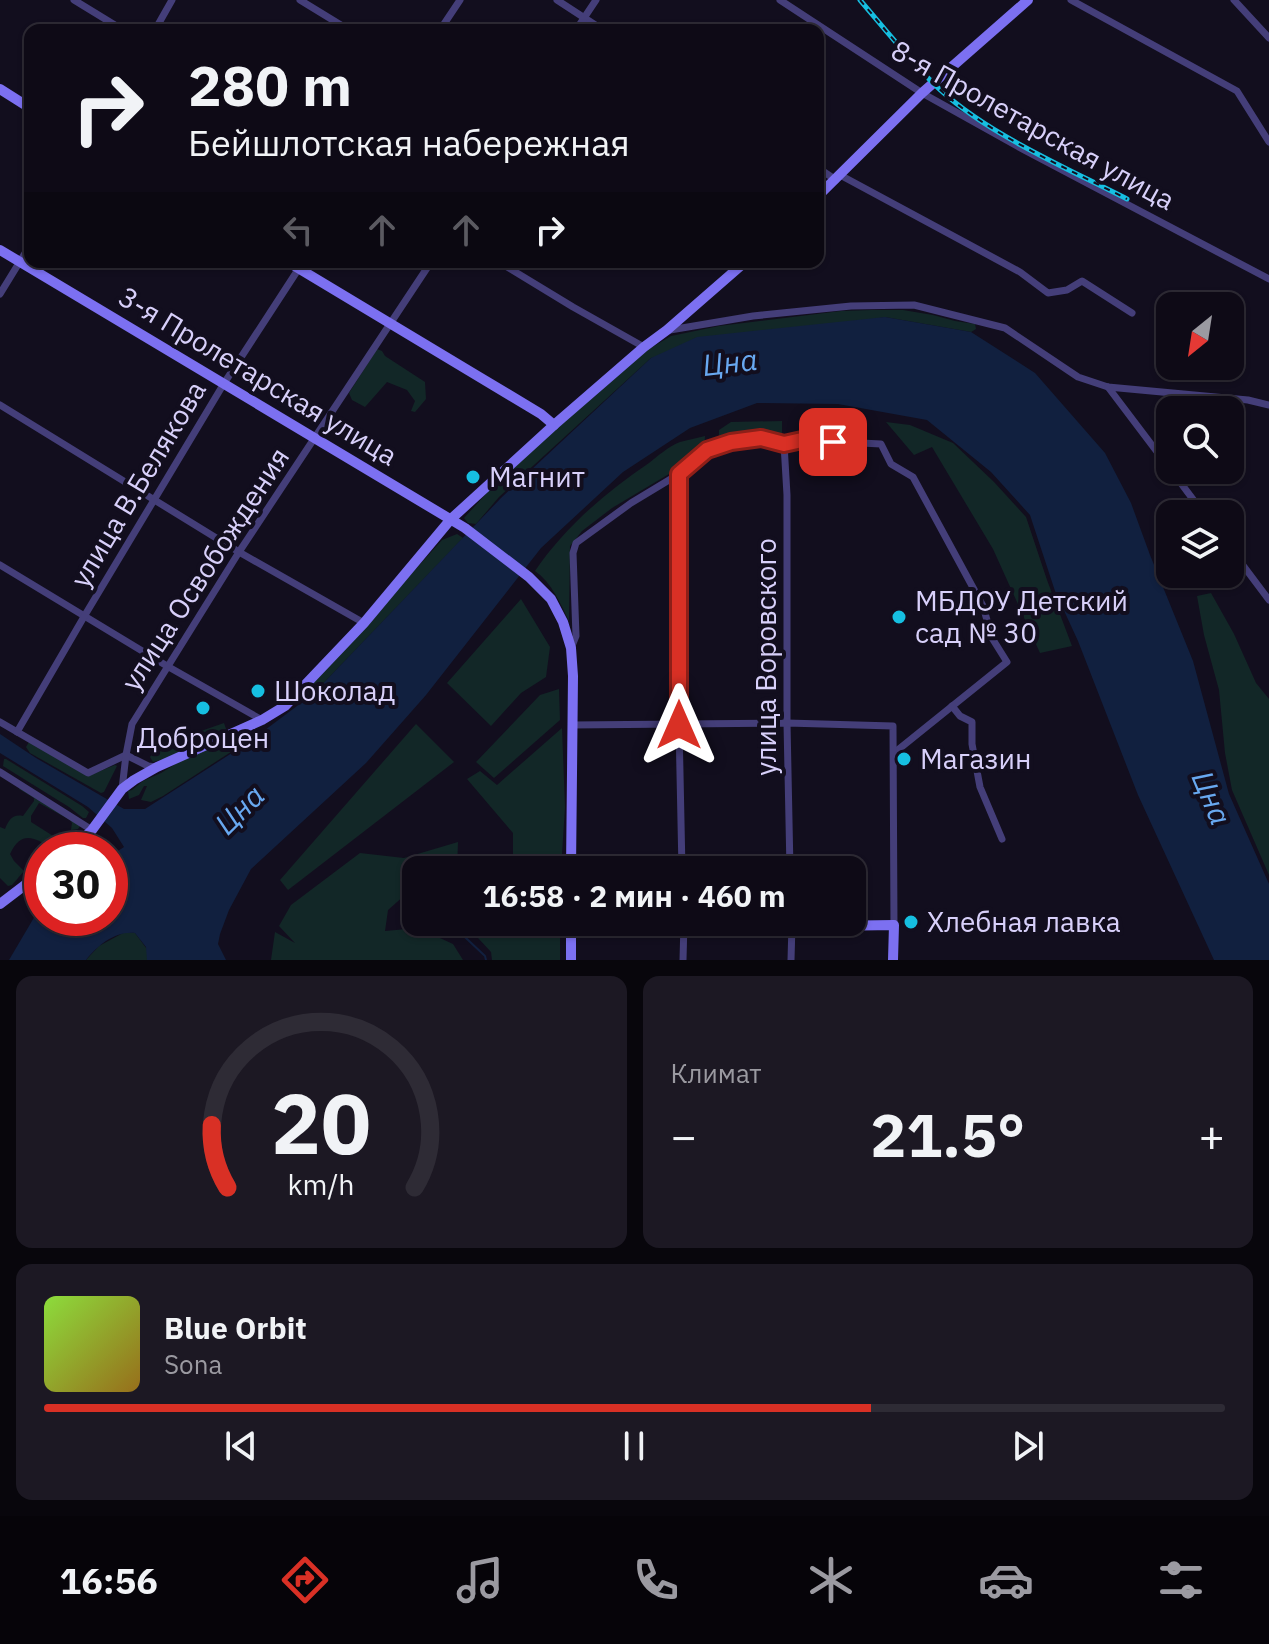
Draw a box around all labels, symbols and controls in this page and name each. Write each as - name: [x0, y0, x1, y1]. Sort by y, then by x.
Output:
- street label: 8-я Пролетарская улица: [885, 31, 1182, 218]
- text: 280 m: [188, 49, 352, 121]
- icon: right: [56, 56, 160, 160]
- text: Бейшлотская набережная: [188, 119, 630, 166]
- icon: left: [276, 208, 320, 252]
- icon: ahead: [360, 208, 404, 252]
- icon: ahead: [444, 208, 488, 252]
- icon: right: [528, 208, 572, 252]
- street label: 3-я Пролетарская улица: [112, 278, 405, 474]
- north arrow: [1156, 292, 1244, 380]
- map controls: [1156, 292, 1244, 588]
- water label: Цна: [700, 339, 760, 384]
- street label: улица В.Белякова: [61, 374, 214, 594]
- button: search: [1156, 396, 1244, 484]
- pin: [799, 408, 867, 476]
- icon: arrive: [811, 420, 855, 464]
- street label: улица Освобождения: [112, 440, 297, 697]
- place label: Магнит: [489, 458, 585, 495]
- marker: Магнит: [464, 468, 482, 486]
- button: layers: [1156, 500, 1244, 588]
- street label: улица Воровского: [747, 538, 784, 776]
- place label: МБДОУ Детский сад № 30: [915, 582, 1128, 651]
- marker: МБДОУ Детский сад № 30: [890, 608, 908, 626]
- place label: Шоколад: [274, 672, 395, 709]
- marker: Шоколад: [249, 682, 267, 700]
- position arrow: [637, 683, 721, 767]
- marker: Доброцен: [194, 699, 212, 717]
- place label: Доброцен: [137, 719, 269, 756]
- place label: Магазин: [920, 740, 1031, 777]
- marker: Магазин: [895, 750, 913, 768]
- water label: Цна: [1184, 764, 1241, 830]
- water label: Цна: [206, 776, 272, 842]
- speed limit sign: 30: [24, 832, 128, 936]
- text: 16:58 · 2 мин · 460 m: [482, 876, 786, 915]
- place label: Хлебная лавка: [927, 903, 1121, 940]
- marker: Хлебная лавка: [902, 913, 920, 931]
- text: Климат: [671, 1056, 762, 1090]
- text: 20: [271, 1069, 371, 1177]
- text: 21.5°: [870, 1095, 1025, 1174]
- text: −: [671, 1107, 697, 1164]
- text: +: [1199, 1107, 1225, 1164]
- text: km/h: [288, 1166, 355, 1203]
- text: Blue Orbit: [164, 1308, 307, 1347]
- text: Sona: [164, 1347, 222, 1381]
- icon: previous: [219, 1424, 263, 1468]
- icon: pause: [612, 1424, 656, 1468]
- icon: next: [1006, 1424, 1050, 1468]
- icon: directions: [277, 1552, 333, 1608]
- icon: music: [452, 1552, 508, 1608]
- icon: phone: [628, 1552, 684, 1608]
- icon: climate: [803, 1552, 859, 1608]
- icon: car: [978, 1552, 1034, 1608]
- icon: filters: [1153, 1552, 1209, 1608]
- text: 16:56: [60, 1557, 158, 1604]

